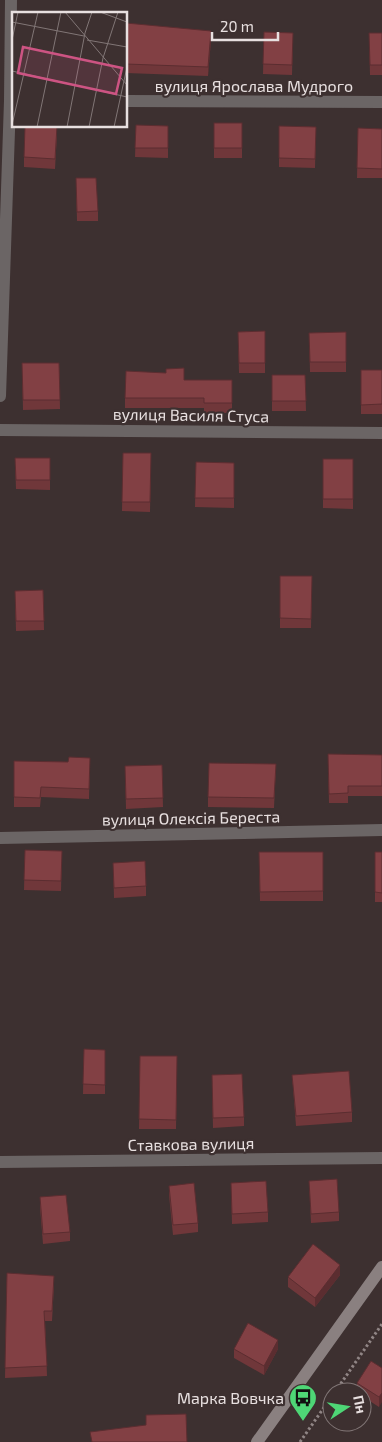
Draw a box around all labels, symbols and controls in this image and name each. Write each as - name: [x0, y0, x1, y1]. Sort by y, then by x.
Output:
- scale bar: [212, 10, 278, 42]
- inset map: [12, 12, 128, 128]
- text: 20 m: [220, 17, 254, 35]
- street label: вулиця Ярослава Мудрого: [155, 76, 353, 96]
- street label: вулиця Василя Стуса: [113, 404, 269, 426]
- street label: вулиця Олексія Береста: [102, 806, 280, 830]
- street label: Ставкова вулиця: [127, 1133, 255, 1155]
- north arrow: [322, 1382, 372, 1432]
- bus stop icon: Марка Вовчка: [288, 1383, 318, 1422]
- place label: Марка Вовчка: [177, 1388, 284, 1407]
- text: Пн: [350, 1394, 370, 1415]

